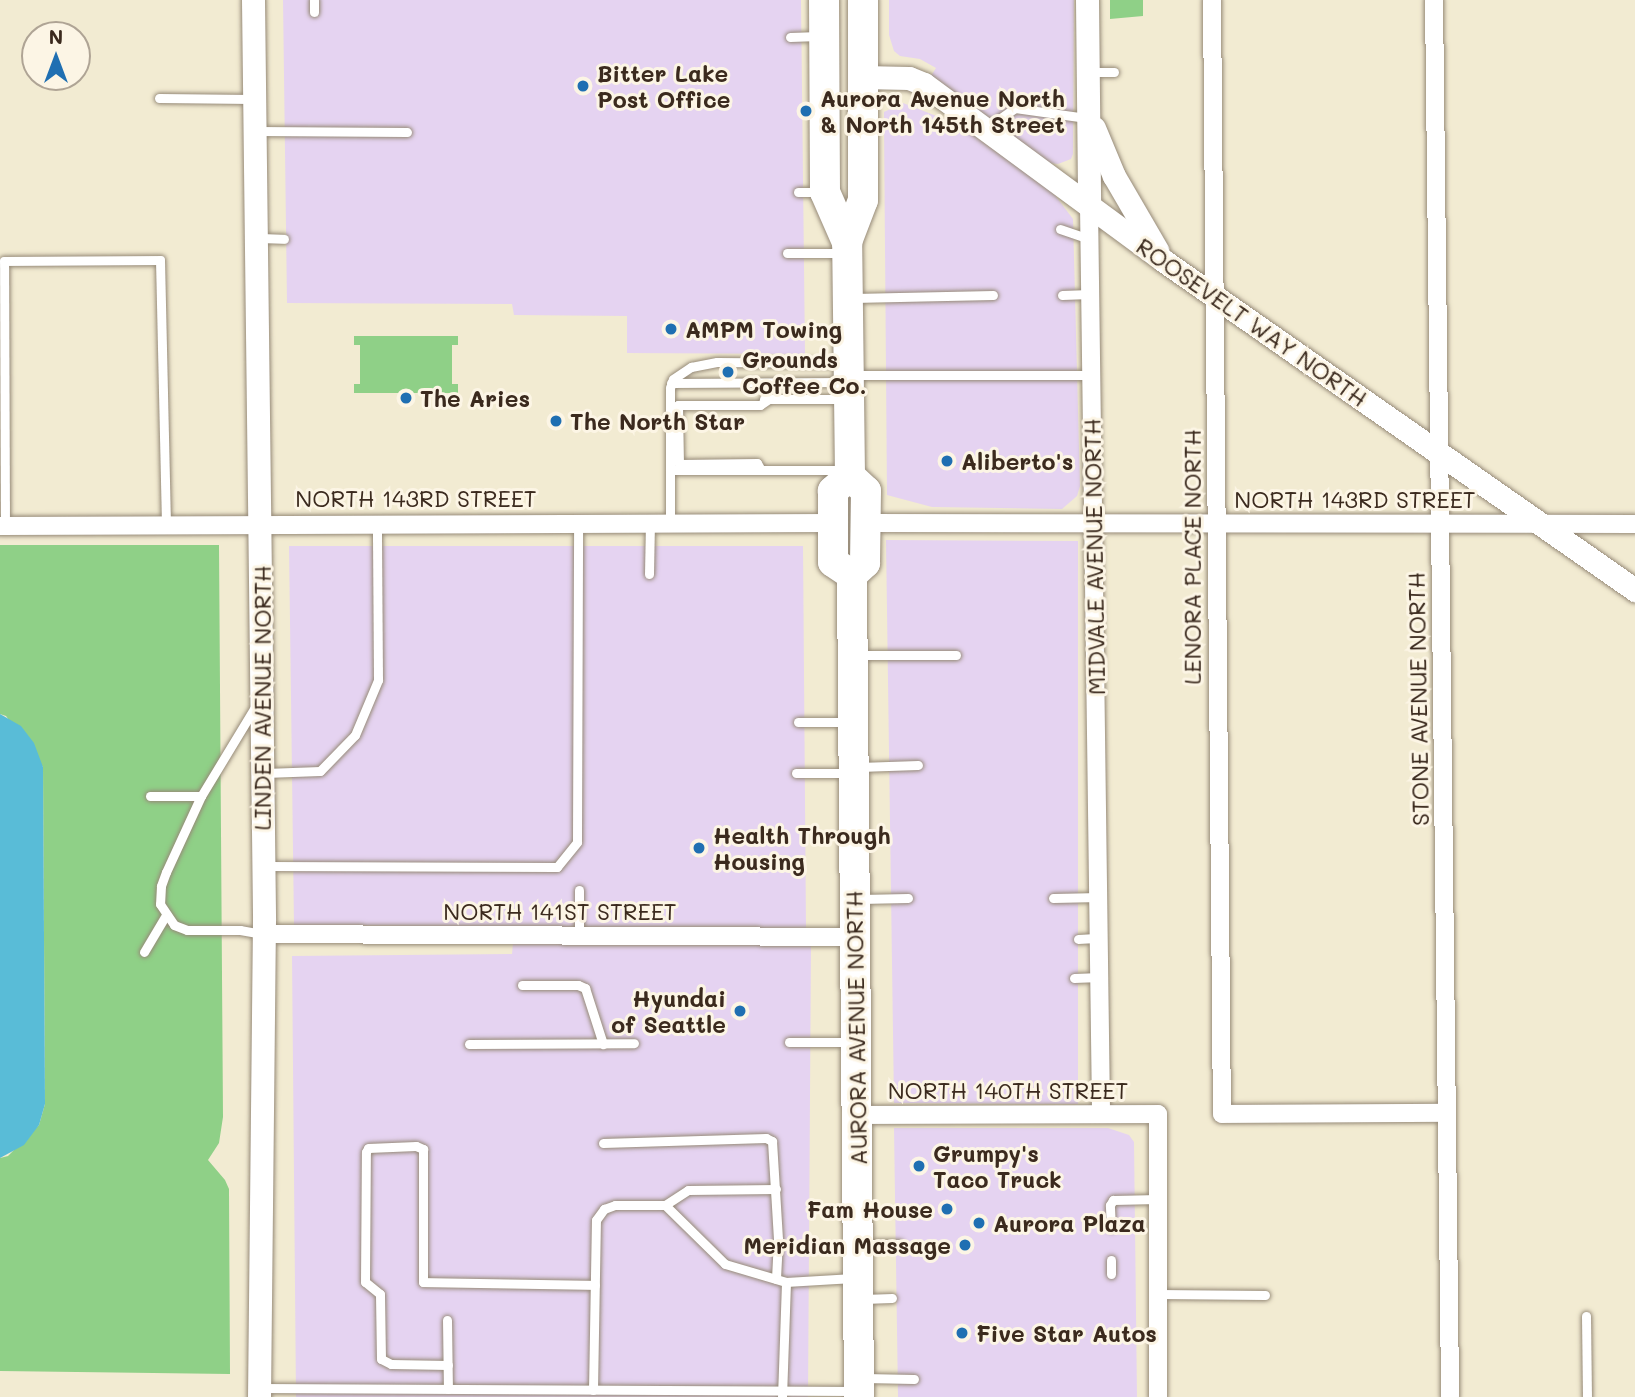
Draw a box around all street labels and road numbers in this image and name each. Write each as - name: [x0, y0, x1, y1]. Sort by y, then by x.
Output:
- street label: ROOSEVELT WAY NORTH: [1131, 232, 1373, 412]
- street label: MIDVALE AVENUE NORTH: [1078, 419, 1110, 695]
- street label: LENORA PLACE NORTH: [1178, 429, 1206, 685]
- street label: NORTH 143RD STREET: [295, 484, 537, 512]
- street label: NORTH 143RD STREET: [1234, 485, 1476, 513]
- street label: LINDEN AVENUE NORTH: [248, 566, 276, 830]
- street label: STONE AVENUE NORTH: [1402, 572, 1434, 826]
- street label: AURORA AVENUE NORTH: [840, 890, 872, 1166]
- street label: NORTH 141ST STREET: [443, 897, 677, 925]
- street label: NORTH 140TH STREET: [888, 1076, 1128, 1104]

